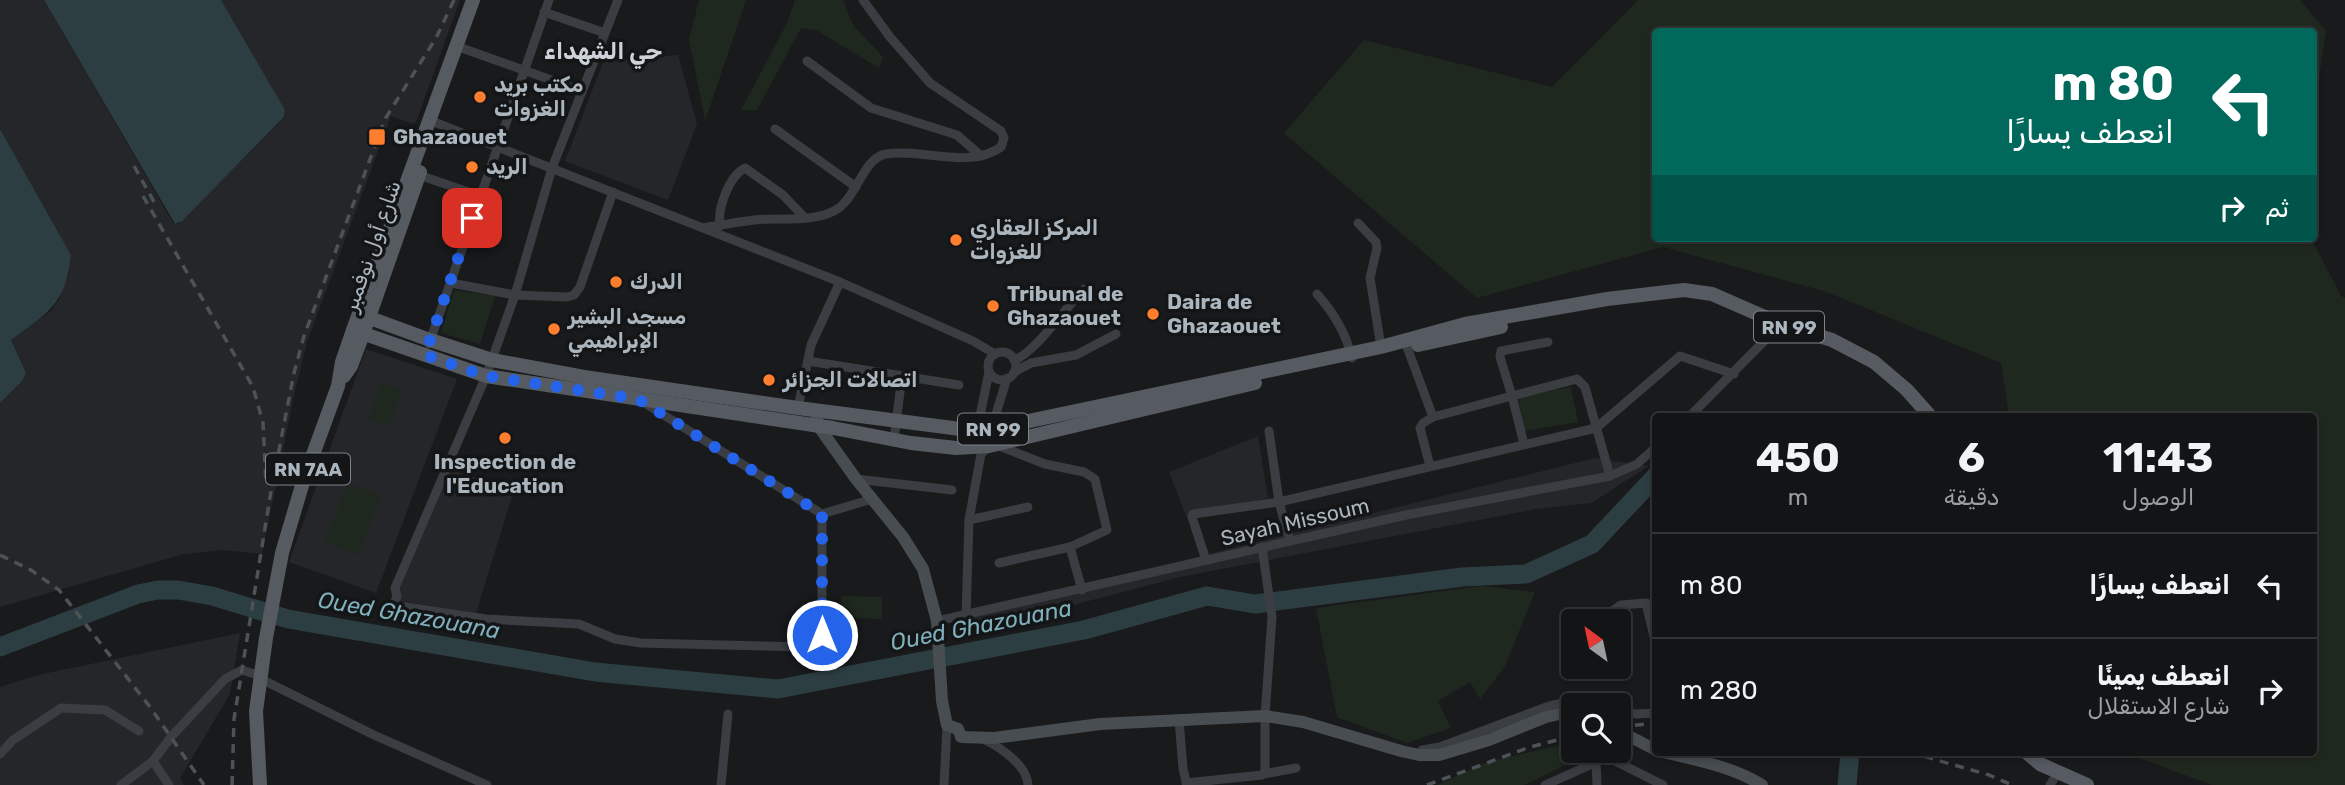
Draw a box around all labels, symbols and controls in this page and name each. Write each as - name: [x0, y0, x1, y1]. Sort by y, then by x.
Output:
- district label: حي الشهداء: [544, 37, 662, 69]
- text: 80 m: [2052, 54, 2174, 112]
- icon: left: [2198, 56, 2289, 147]
- place label: مكتب بريد الغزوات: [494, 72, 584, 122]
- marker: مكتب بريد الغزوات: [472, 89, 488, 105]
- text: انعطف يسارًا: [2006, 113, 2174, 151]
- place label: Ghazaouet: [393, 124, 507, 149]
- marker: Ghazaouet: [367, 127, 387, 147]
- place label: الريد: [486, 154, 527, 180]
- marker: الريد: [464, 159, 480, 175]
- street label: شارع أول نوفمبر: [337, 177, 408, 317]
- pin: [442, 188, 502, 248]
- icon: right: [2213, 189, 2251, 227]
- text: ثم: [2265, 193, 2289, 224]
- icon: arrive: [453, 199, 491, 237]
- place label: المركز العقاري للغزوات: [970, 215, 1098, 265]
- marker: المركز العقاري للغزوات: [948, 232, 964, 248]
- place label: الدرك: [630, 269, 683, 294]
- marker: الدرك: [608, 274, 624, 290]
- place label: Tribunal de Ghazaouet: [1007, 281, 1123, 330]
- place label: Daira de Ghazaouet: [1167, 289, 1281, 338]
- marker: Tribunal de Ghazaouet: [985, 298, 1001, 314]
- place label: مسجد البشير الإبراهيمي: [566, 304, 686, 357]
- marker: Daira de Ghazaouet: [1145, 306, 1161, 322]
- road number: RN 99: [1754, 312, 1824, 342]
- marker: مسجد البشير الإبراهيمي: [546, 321, 562, 337]
- place label: اتصالات الجزائر: [781, 367, 917, 393]
- marker: اتصالات الجزائر: [761, 372, 777, 388]
- road number: RN 99: [958, 414, 1028, 444]
- marker: Inspection de l'Education: [497, 430, 513, 446]
- text: 450: [1756, 433, 1840, 483]
- text: 6: [1958, 433, 1985, 483]
- text: 11:43: [2103, 433, 2213, 483]
- place label: Inspection de l'Education: [434, 449, 576, 498]
- road number: RN 7AA: [266, 454, 350, 484]
- text: m: [1788, 483, 1808, 511]
- text: دقيقة: [1944, 483, 1999, 511]
- text: الوصول: [2122, 483, 2194, 511]
- street label: Sayah Missoum: [1218, 492, 1372, 551]
- icon: left: [2251, 567, 2289, 605]
- text: 80 m: [1680, 570, 1743, 601]
- text: انعطف يسارًا: [2089, 570, 2230, 601]
- water label: Oued Ghazouana: [316, 585, 502, 645]
- water label: Oued Ghazouana: [888, 594, 1074, 656]
- position arrow: [785, 598, 859, 672]
- north arrow: [1561, 609, 1631, 679]
- map controls: [1561, 609, 1631, 763]
- text: انعطف يمينًا: [2097, 661, 2230, 692]
- icon: right: [2251, 672, 2289, 710]
- text: 280 m: [1680, 675, 1758, 706]
- text: شارع الاستقلال: [2088, 692, 2230, 720]
- button: search: [1561, 693, 1631, 763]

